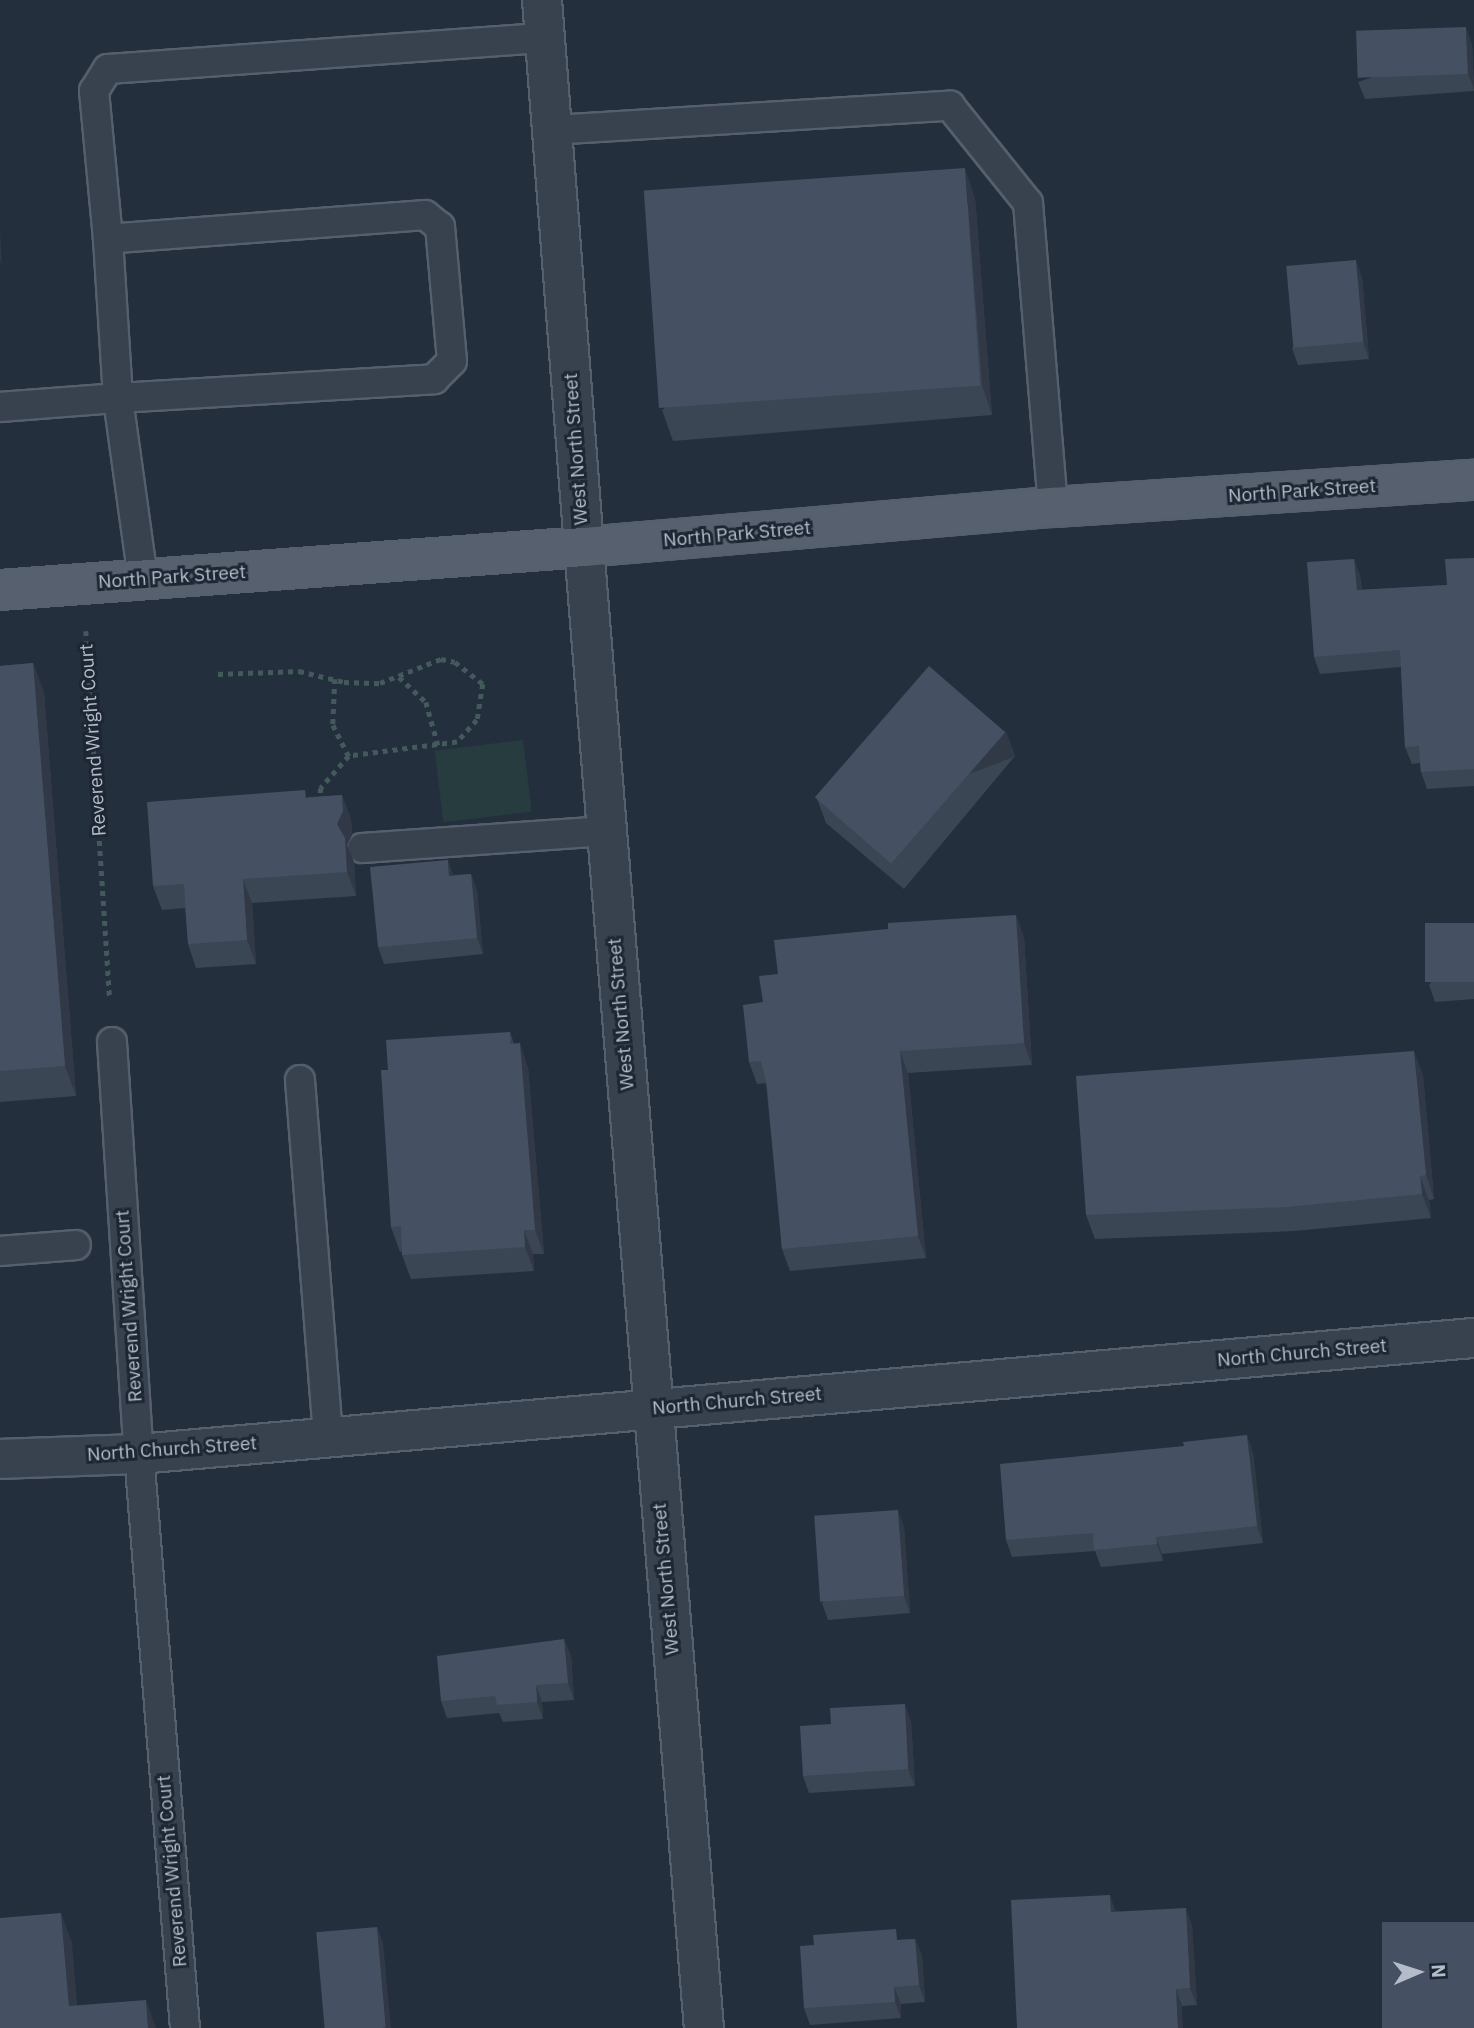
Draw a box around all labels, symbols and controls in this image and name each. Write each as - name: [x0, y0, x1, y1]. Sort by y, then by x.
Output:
- street label: West North Street: [559, 372, 593, 526]
- street label: North Park Street: [1227, 474, 1377, 508]
- street label: North Park Street: [662, 516, 812, 552]
- street label: North Park Street: [97, 560, 247, 594]
- street label: Reverend Wright Court: [75, 643, 111, 837]
- street label: West North Street: [603, 937, 639, 1091]
- street label: Reverend Wright Court: [111, 1209, 147, 1403]
- street label: North Church Street: [1216, 1334, 1388, 1372]
- street label: North Church Street: [651, 1382, 823, 1420]
- street label: North Church Street: [86, 1432, 258, 1466]
- street label: West North Street: [648, 1502, 684, 1656]
- street label: Reverend Wright Court: [152, 1774, 192, 1968]
- north arrow: [1383, 1937, 1453, 2007]
- text: N: [1427, 1963, 1451, 1978]

